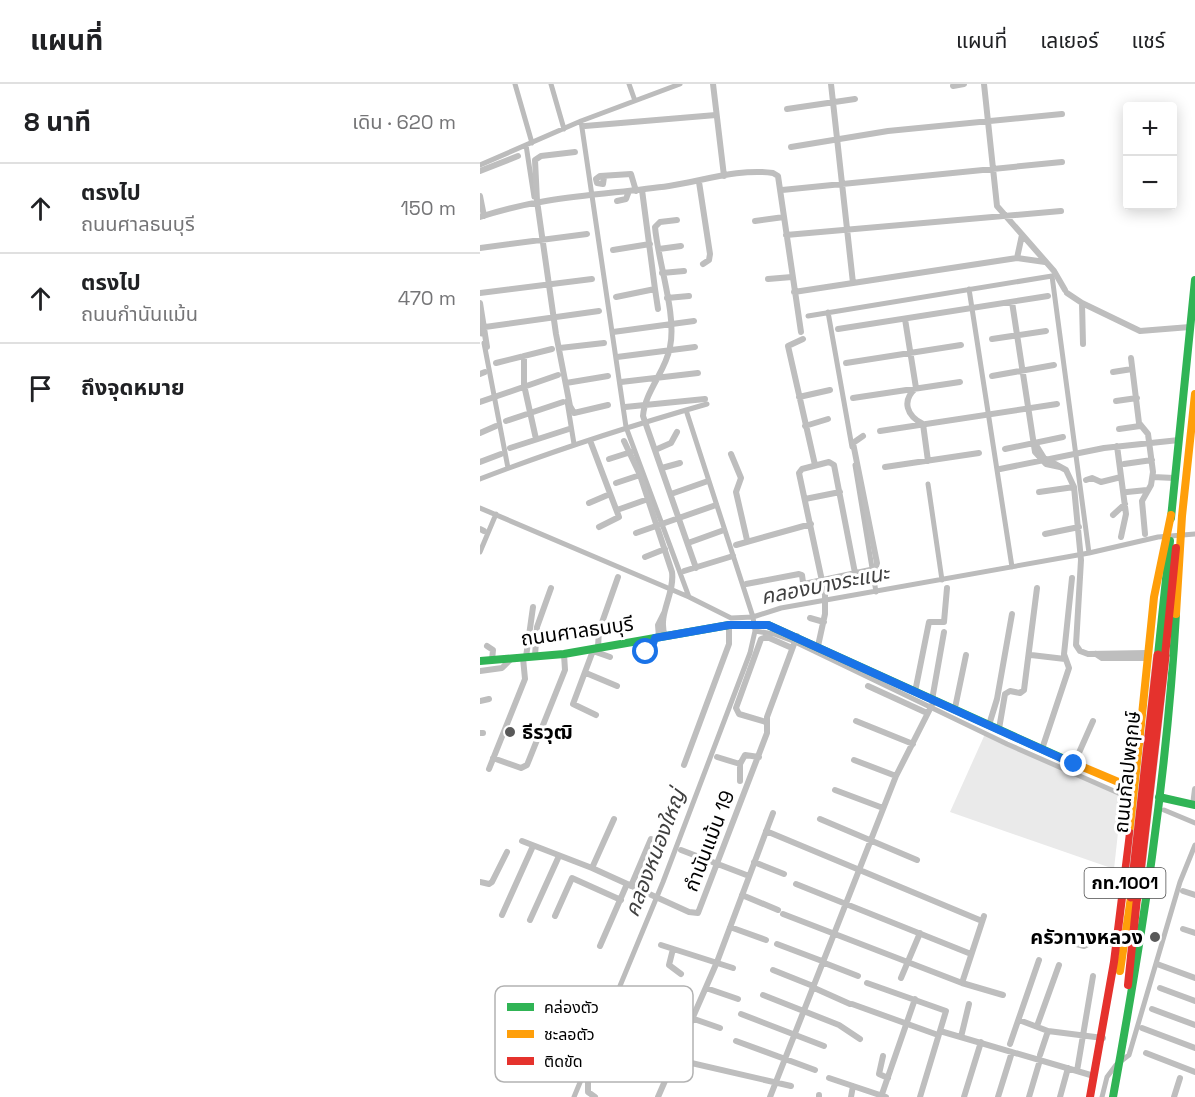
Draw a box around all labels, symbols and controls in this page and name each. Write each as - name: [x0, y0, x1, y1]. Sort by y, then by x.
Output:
- text: แผนที่: [30, 22, 103, 58]
- text: แผนที่: [956, 27, 1007, 54]
- text: เลเยอร์: [1040, 27, 1099, 54]
- text: แชร์: [1132, 27, 1165, 54]
- map controls: [1123, 102, 1177, 210]
- button: +: [1123, 102, 1177, 156]
- text: 8 นาที: [24, 105, 91, 139]
- text: เดิน · 620 m: [352, 109, 456, 135]
- button: −: [1123, 156, 1177, 210]
- text: ตรงไป: [81, 178, 141, 206]
- icon: ahead: [24, 192, 57, 225]
- text: 150 m: [401, 195, 456, 221]
- text: ถนนศาลธนบุรี: [81, 211, 195, 237]
- text: ตรงไป: [81, 268, 141, 296]
- icon: ahead: [24, 282, 57, 315]
- text: 470 m: [398, 285, 456, 311]
- text: ถนนกำนันแม้น: [81, 301, 198, 327]
- icon: arrive: [24, 372, 57, 405]
- text: ถึงจุดหมาย: [81, 373, 185, 401]
- water label: คลองบางระแนะ: [759, 559, 893, 610]
- street label: ถนนศาลธนบุรี: [519, 610, 635, 652]
- route start: [632, 638, 658, 664]
- street label: ถนนกัลปพฤกษ์: [1108, 709, 1146, 834]
- place label: ธีรวุฒิ: [522, 719, 573, 745]
- marker: ธีรวุฒิ: [503, 725, 517, 739]
- route end: [1060, 750, 1086, 776]
- water label: คลองหนองใหญ่: [618, 783, 692, 920]
- street label: กำนันแม้น 19: [678, 787, 740, 895]
- road number: กท.1001: [1084, 868, 1166, 898]
- place label: ครัวทางหลวง: [1030, 924, 1143, 950]
- marker: ครัวทางหลวง: [1148, 930, 1162, 944]
- legend: [495, 986, 693, 1082]
- text: คล่องตัว: [544, 997, 599, 1018]
- text: ชะลอตัว: [544, 1024, 595, 1045]
- text: ติดขัด: [544, 1051, 583, 1072]

